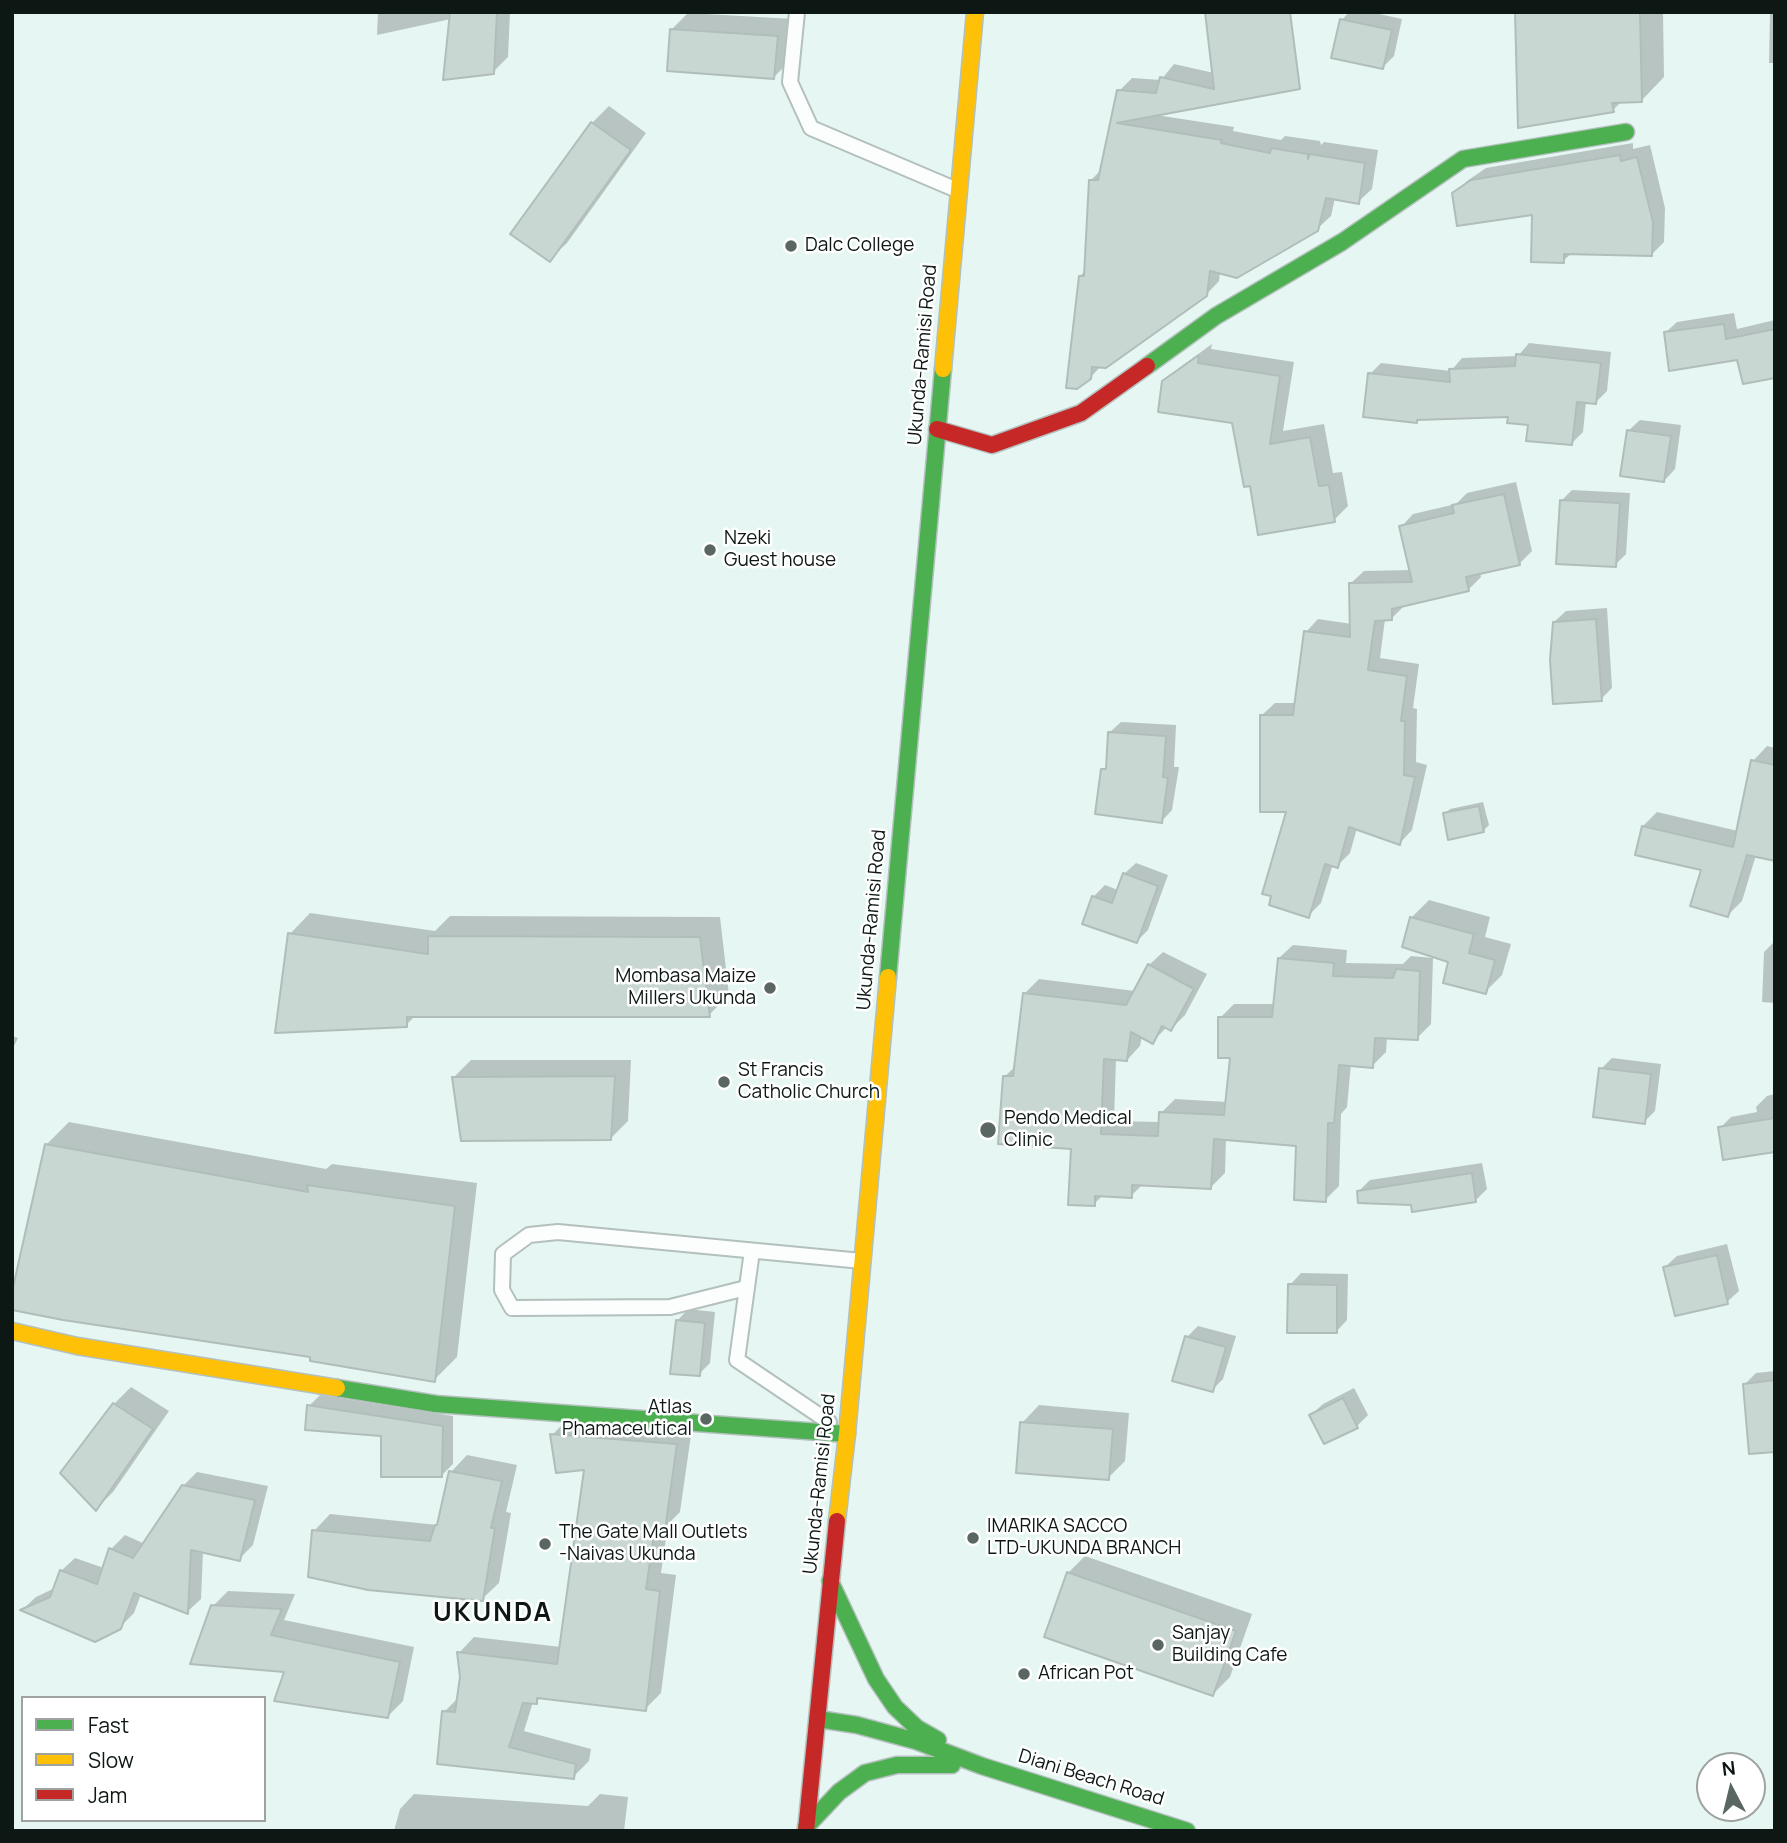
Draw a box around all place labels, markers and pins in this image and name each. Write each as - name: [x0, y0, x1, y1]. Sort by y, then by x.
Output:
- place label: Dalc College: [805, 235, 914, 257]
- marker: Dalc College: [783, 238, 799, 254]
- place label: Nzeki Guest house: [724, 528, 836, 572]
- marker: Nzeki Guest house: [702, 542, 718, 558]
- place label: Mombasa Maize Millers Ukunda: [615, 966, 756, 1010]
- marker: Mombasa Maize Millers Ukunda: [762, 980, 778, 996]
- place label: St Francis Catholic Church: [738, 1060, 880, 1104]
- marker: St Francis Catholic Church: [716, 1074, 732, 1090]
- place label: Pendo Medical Clinic: [1004, 1108, 1132, 1152]
- marker: Pendo Medical Clinic: [978, 1120, 998, 1140]
- place label: Atlas Phamaceutical: [562, 1397, 692, 1441]
- marker: Atlas Phamaceutical: [698, 1411, 714, 1427]
- place label: IMARIKA SACCO LTD-UKUNDA BRANCH: [987, 1516, 1181, 1560]
- place label: The Gate Mall Outlets -Naivas Ukunda: [559, 1522, 748, 1566]
- marker: IMARIKA SACCO LTD-UKUNDA BRANCH: [965, 1530, 981, 1546]
- marker: The Gate Mall Outlets -Naivas Ukunda: [537, 1536, 553, 1552]
- place label: Sanjay Building Cafe: [1172, 1623, 1287, 1667]
- marker: Sanjay Building Cafe: [1150, 1637, 1166, 1653]
- place label: African Pot: [1038, 1663, 1134, 1685]
- marker: African Pot: [1016, 1666, 1032, 1682]

